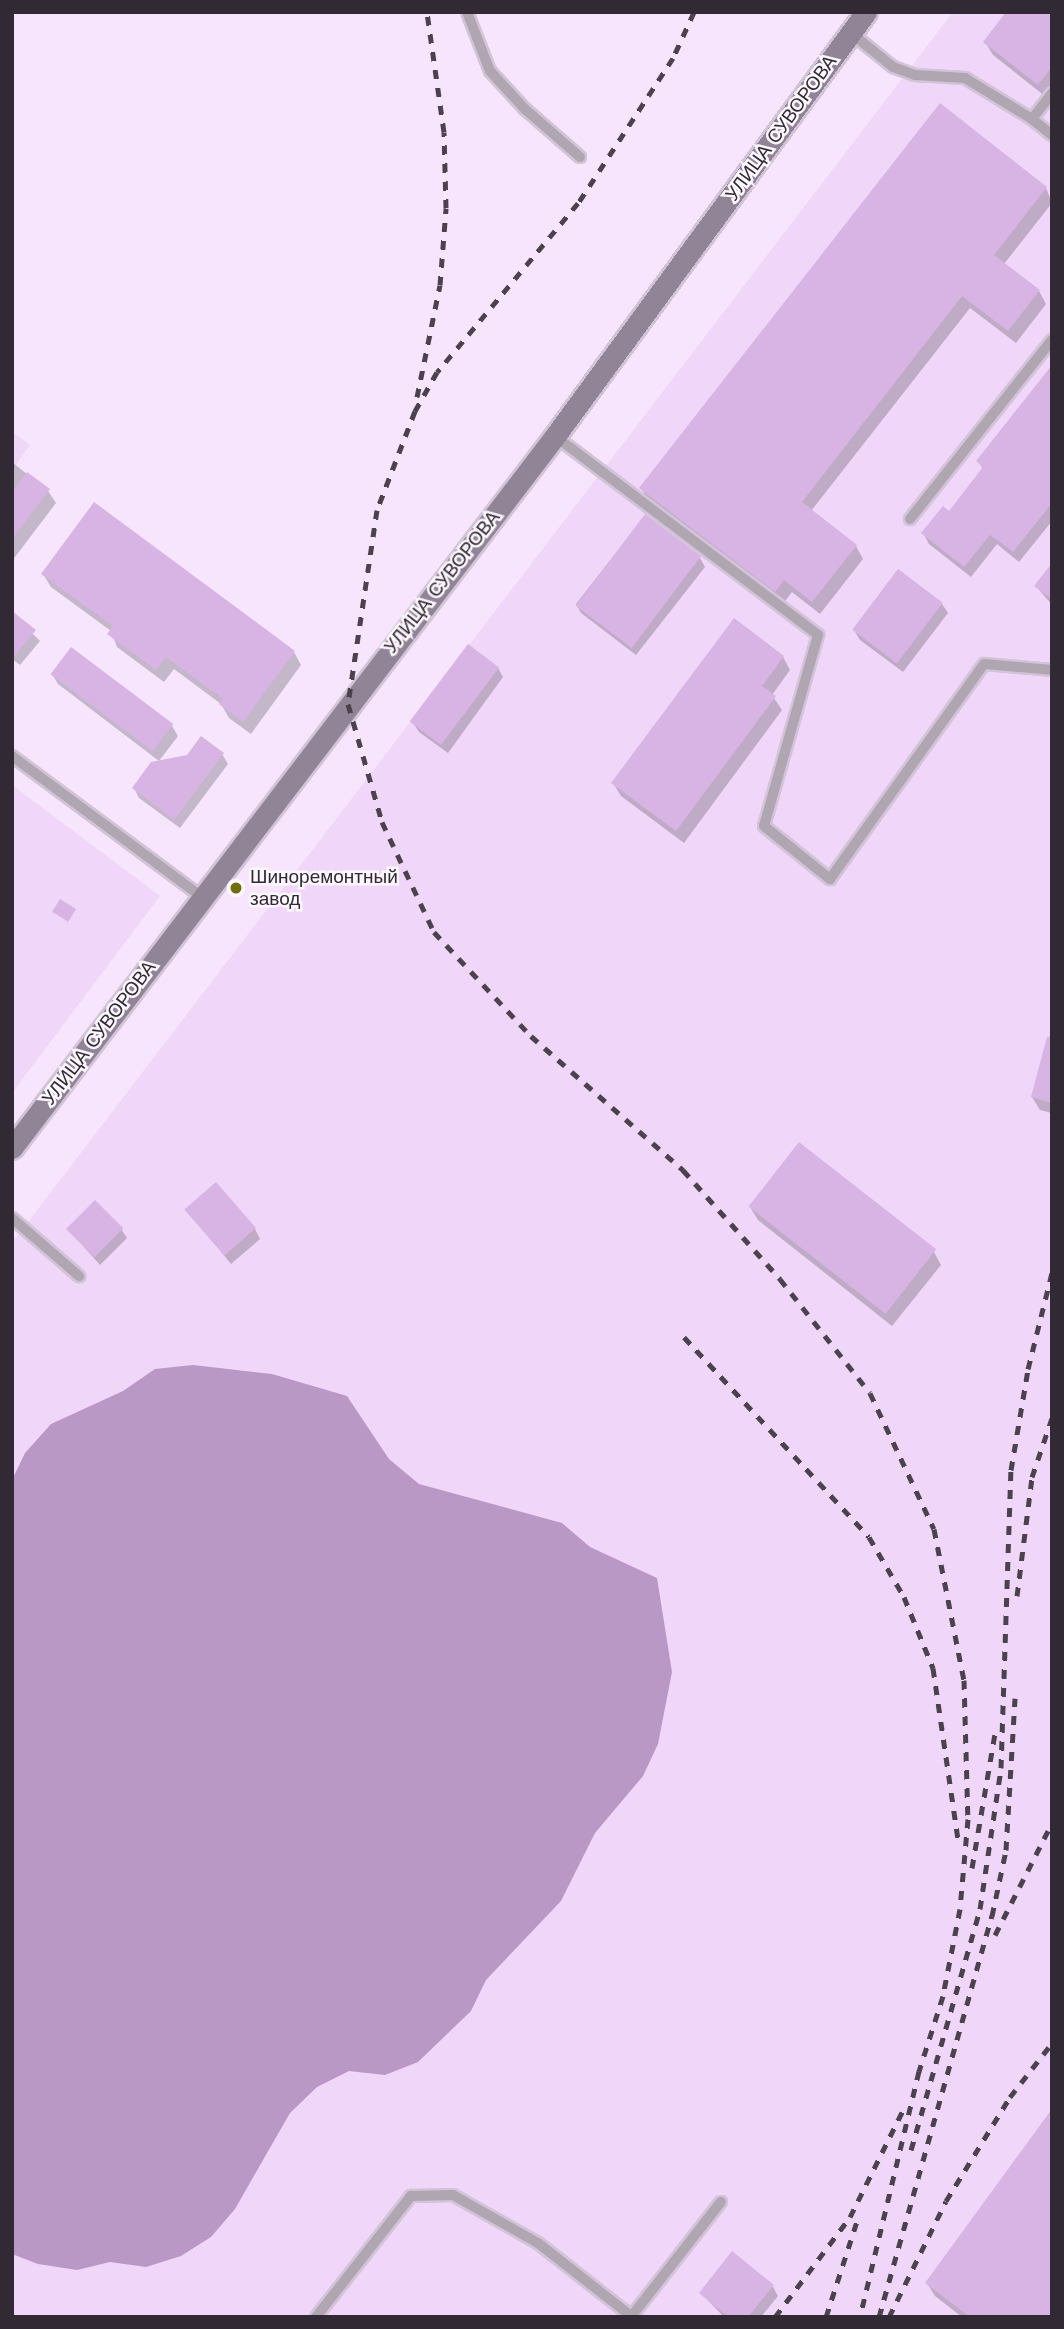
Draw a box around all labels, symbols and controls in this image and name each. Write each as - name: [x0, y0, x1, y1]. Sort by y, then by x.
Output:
- street label: УЛИЦА СУВОРОВА: [720, 51, 842, 205]
- street label: УЛИЦА СУВОРОВА: [379, 506, 505, 658]
- place label: Шиноремонтный завод: [250, 866, 398, 910]
- marker: Шиноремонтный завод: [228, 880, 244, 896]
- street label: УЛИЦА СУВОРОВА: [37, 956, 161, 1110]

